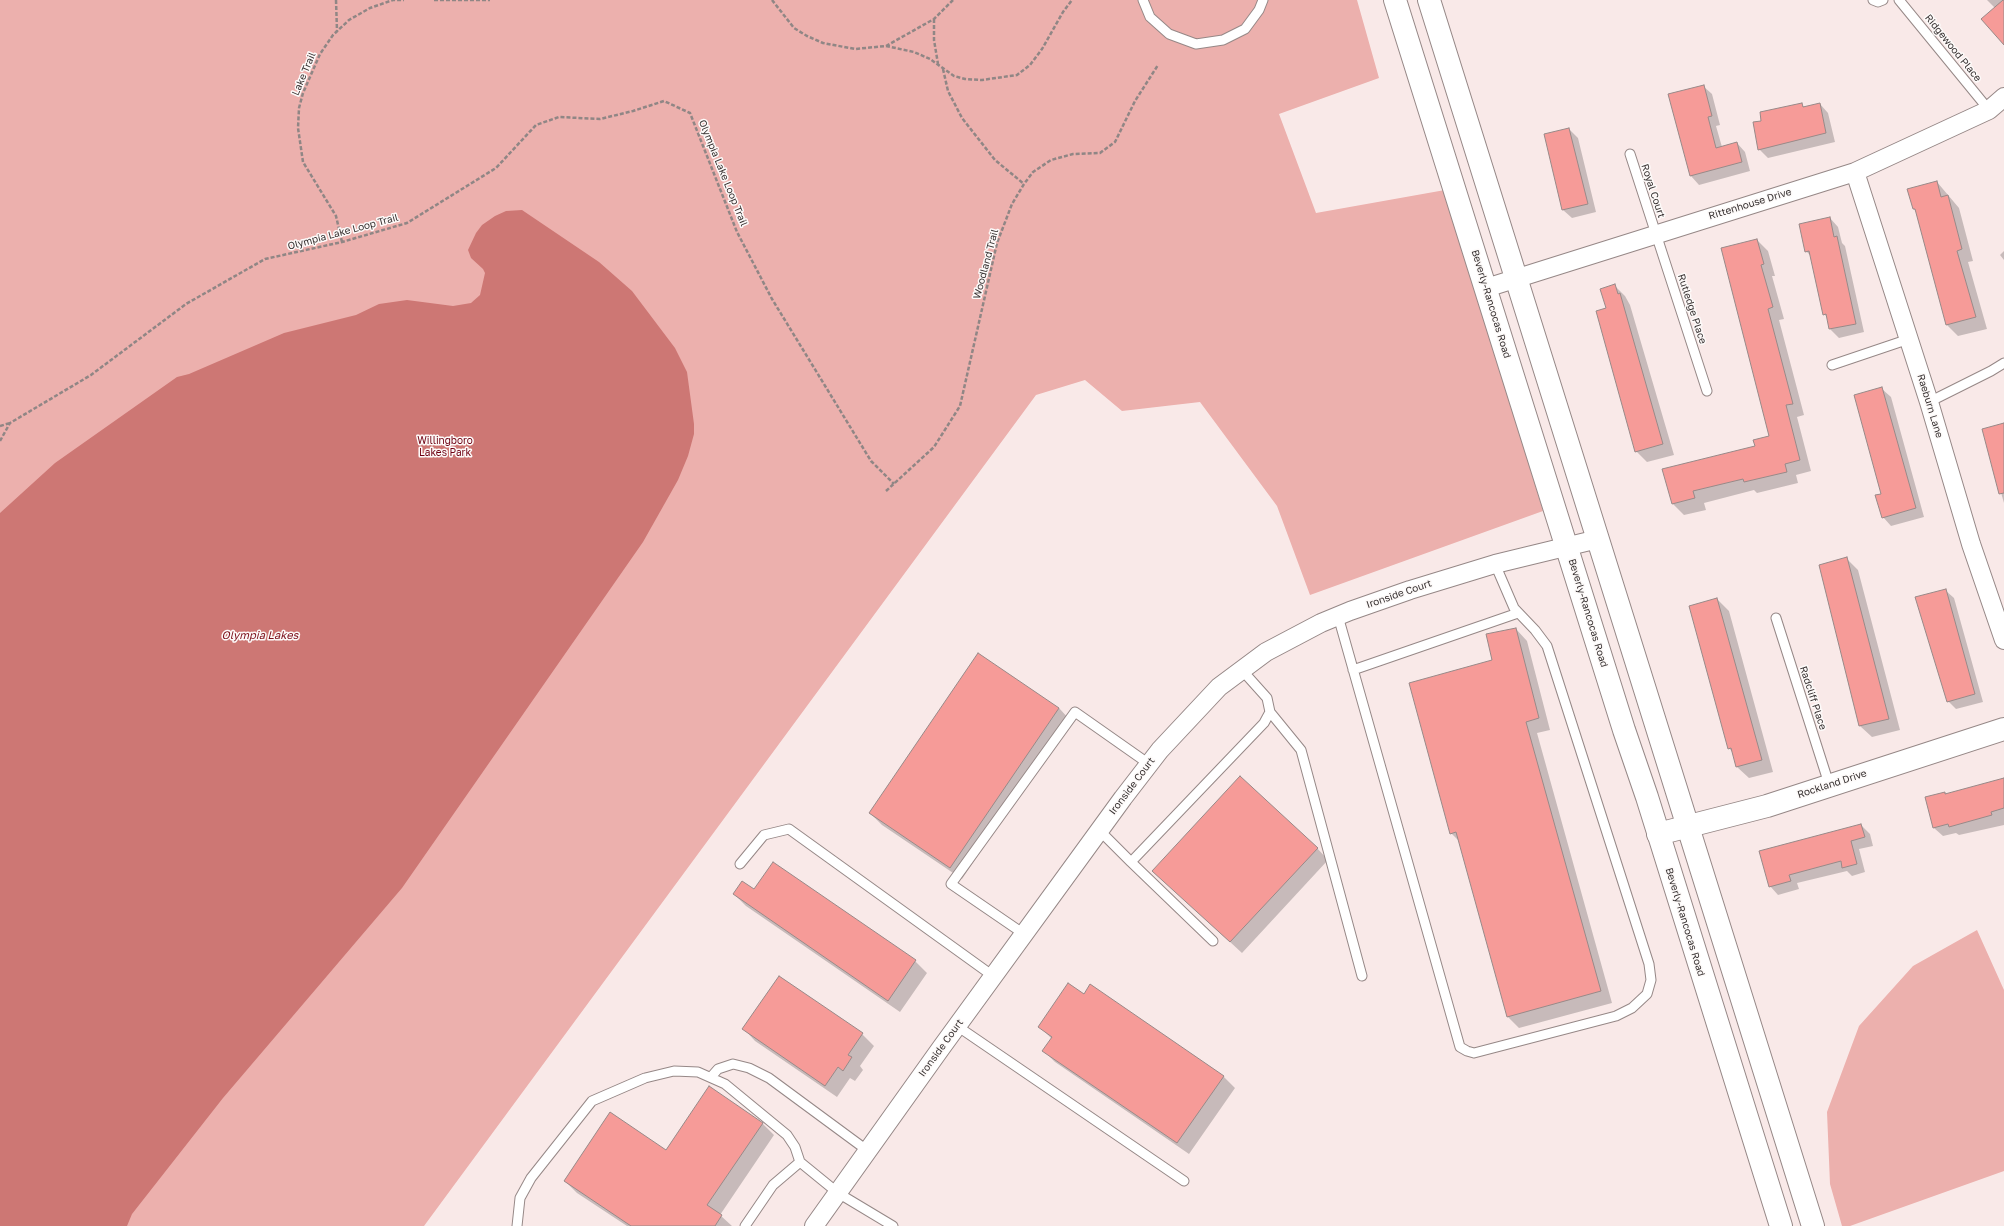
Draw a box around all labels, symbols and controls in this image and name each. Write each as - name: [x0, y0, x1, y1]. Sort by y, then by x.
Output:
- street label: Ridgewood Place: [1922, 12, 1984, 84]
- street label: Lake Trail: [290, 51, 318, 97]
- street label: Olympia Lake Loop Trail: [696, 118, 750, 228]
- street label: Royal Court: [1639, 162, 1667, 220]
- street label: Rittenhouse Drive: [1707, 186, 1793, 222]
- street label: Olympia Lake Loop Trail: [286, 211, 400, 253]
- street label: Woodland Trail: [971, 228, 1001, 300]
- street label: Beverly-Rancocas Road: [1469, 248, 1513, 360]
- street label: Rutledge Place: [1675, 273, 1709, 345]
- street label: Raeburn Lane: [1915, 373, 1945, 439]
- park label: Willingboro Lakes Park: [417, 435, 473, 458]
- street label: Beverly-Rancocas Road: [1566, 557, 1610, 669]
- street label: Ironside Court: [1365, 577, 1433, 611]
- water label: Olympia Lakes: [222, 629, 298, 643]
- street label: Radcliff Place: [1797, 665, 1829, 731]
- street label: Ironside Court: [1107, 755, 1157, 817]
- street label: Rockland Drive: [1796, 767, 1868, 801]
- street label: Beverly-Rancocas Road: [1663, 866, 1707, 978]
- street label: Ironside Court: [916, 1017, 966, 1079]

